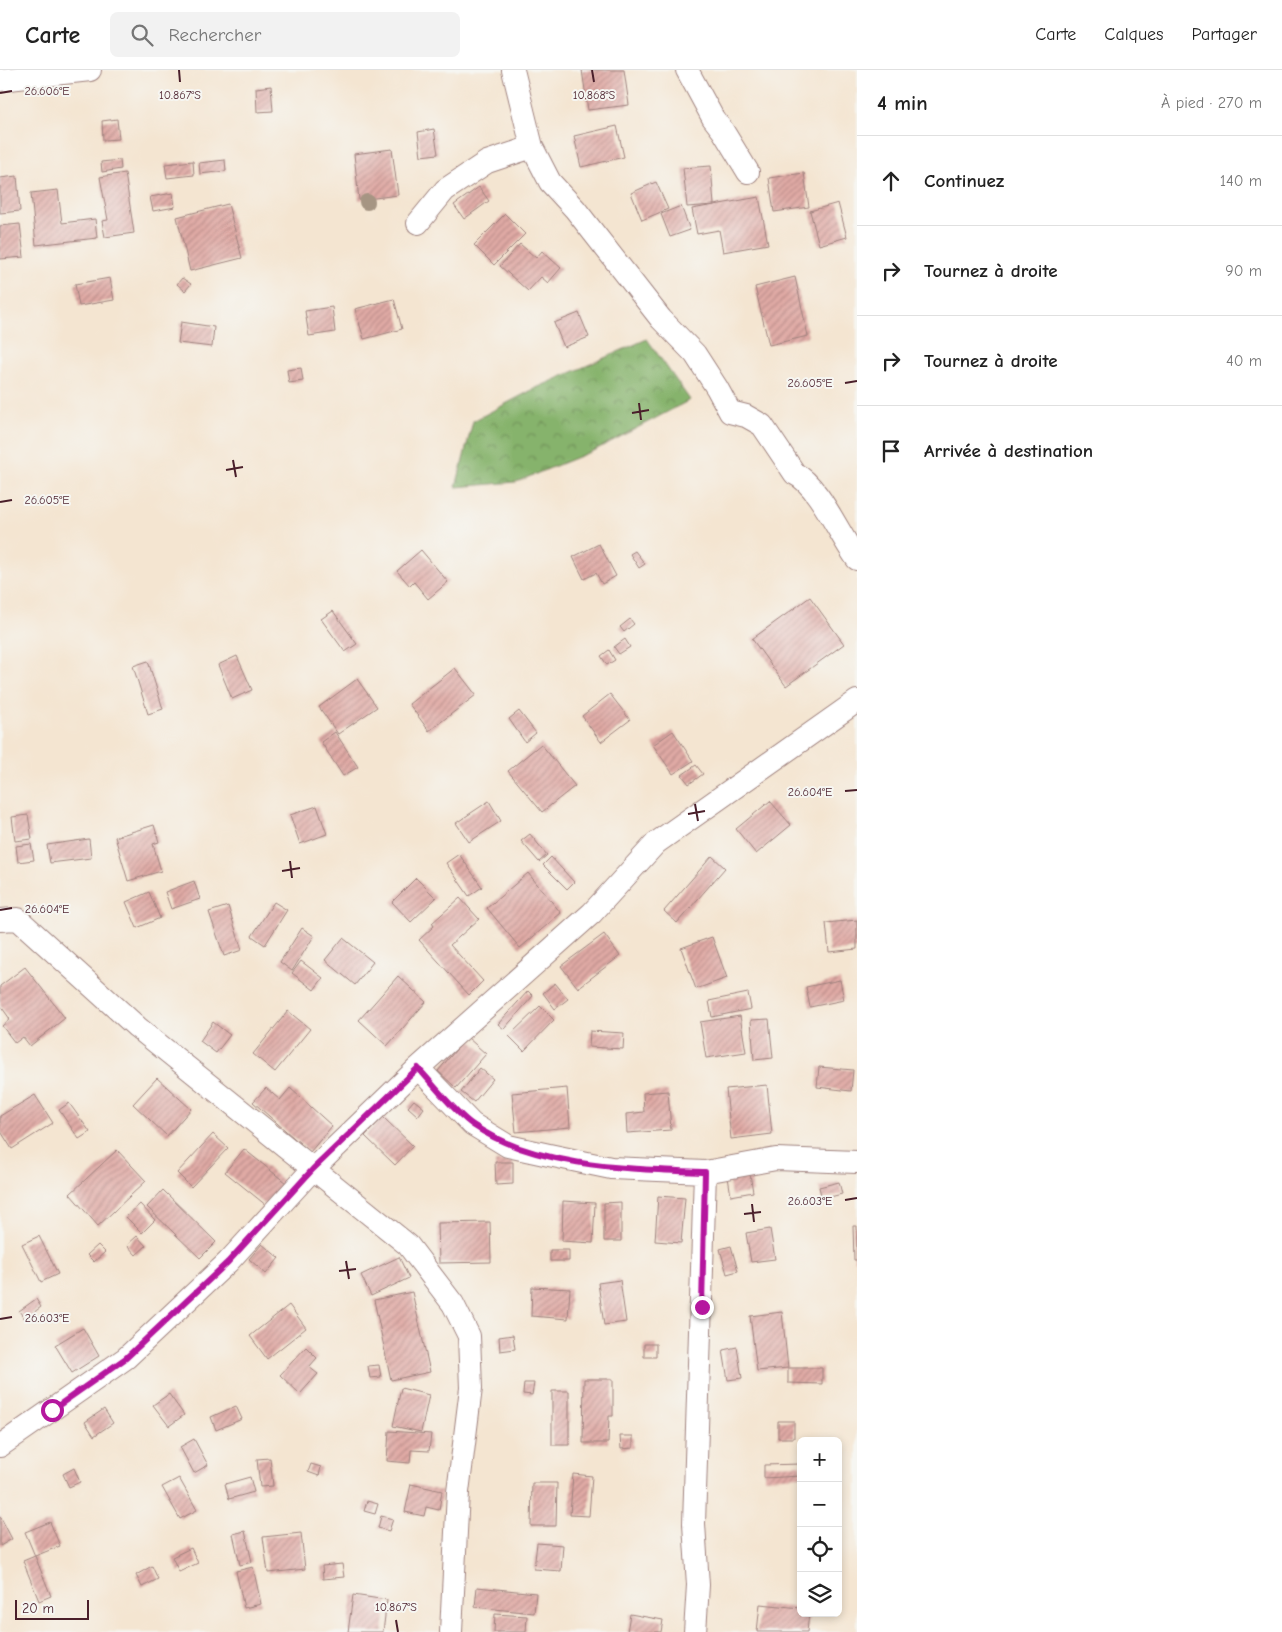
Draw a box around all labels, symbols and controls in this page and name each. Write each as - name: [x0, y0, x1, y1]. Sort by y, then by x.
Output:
- search box: [110, 12, 460, 57]
- text: Carte: [25, 21, 80, 49]
- icon: search: [128, 21, 156, 49]
- text: Rechercher: [168, 24, 261, 46]
- text: Carte: [1035, 24, 1076, 45]
- text: Calques: [1104, 24, 1164, 45]
- text: Partager: [1192, 24, 1257, 45]
- text: 26.606°E: [24, 84, 70, 98]
- text: 10.867°S: [159, 88, 201, 102]
- text: 10.868°S: [573, 88, 616, 102]
- text: 4 min: [877, 91, 928, 115]
- text: À pied · 270 m: [1161, 94, 1262, 112]
- icon: ahead: [877, 167, 905, 195]
- text: Continuez: [924, 170, 1004, 192]
- text: 140 m: [1220, 172, 1262, 190]
- icon: right: [877, 257, 905, 285]
- text: Tournez à droite: [924, 260, 1058, 282]
- text: 90 m: [1225, 262, 1262, 280]
- icon: right: [877, 347, 905, 375]
- text: Tournez à droite: [924, 350, 1058, 372]
- text: 40 m: [1226, 352, 1262, 370]
- text: 26.605°E: [787, 376, 833, 390]
- icon: arrive: [877, 437, 905, 465]
- text: Arrivée à destination: [924, 440, 1093, 462]
- text: 26.605°E: [24, 493, 70, 507]
- text: 26.604°E: [788, 785, 832, 799]
- text: 26.604°E: [25, 902, 69, 916]
- text: 26.603°E: [788, 1194, 832, 1208]
- route end: [691, 1296, 714, 1319]
- text: 26.603°E: [25, 1311, 69, 1325]
- route start: [41, 1399, 64, 1422]
- map controls: [797, 1437, 842, 1617]
- button: +: [797, 1437, 842, 1482]
- button: −: [797, 1482, 842, 1527]
- button: locate: [797, 1527, 842, 1572]
- button: layers: [797, 1572, 842, 1617]
- scale bar: [15, 1597, 89, 1620]
- text: 20 m: [22, 1600, 54, 1617]
- text: 10.867°S: [375, 1600, 417, 1614]

